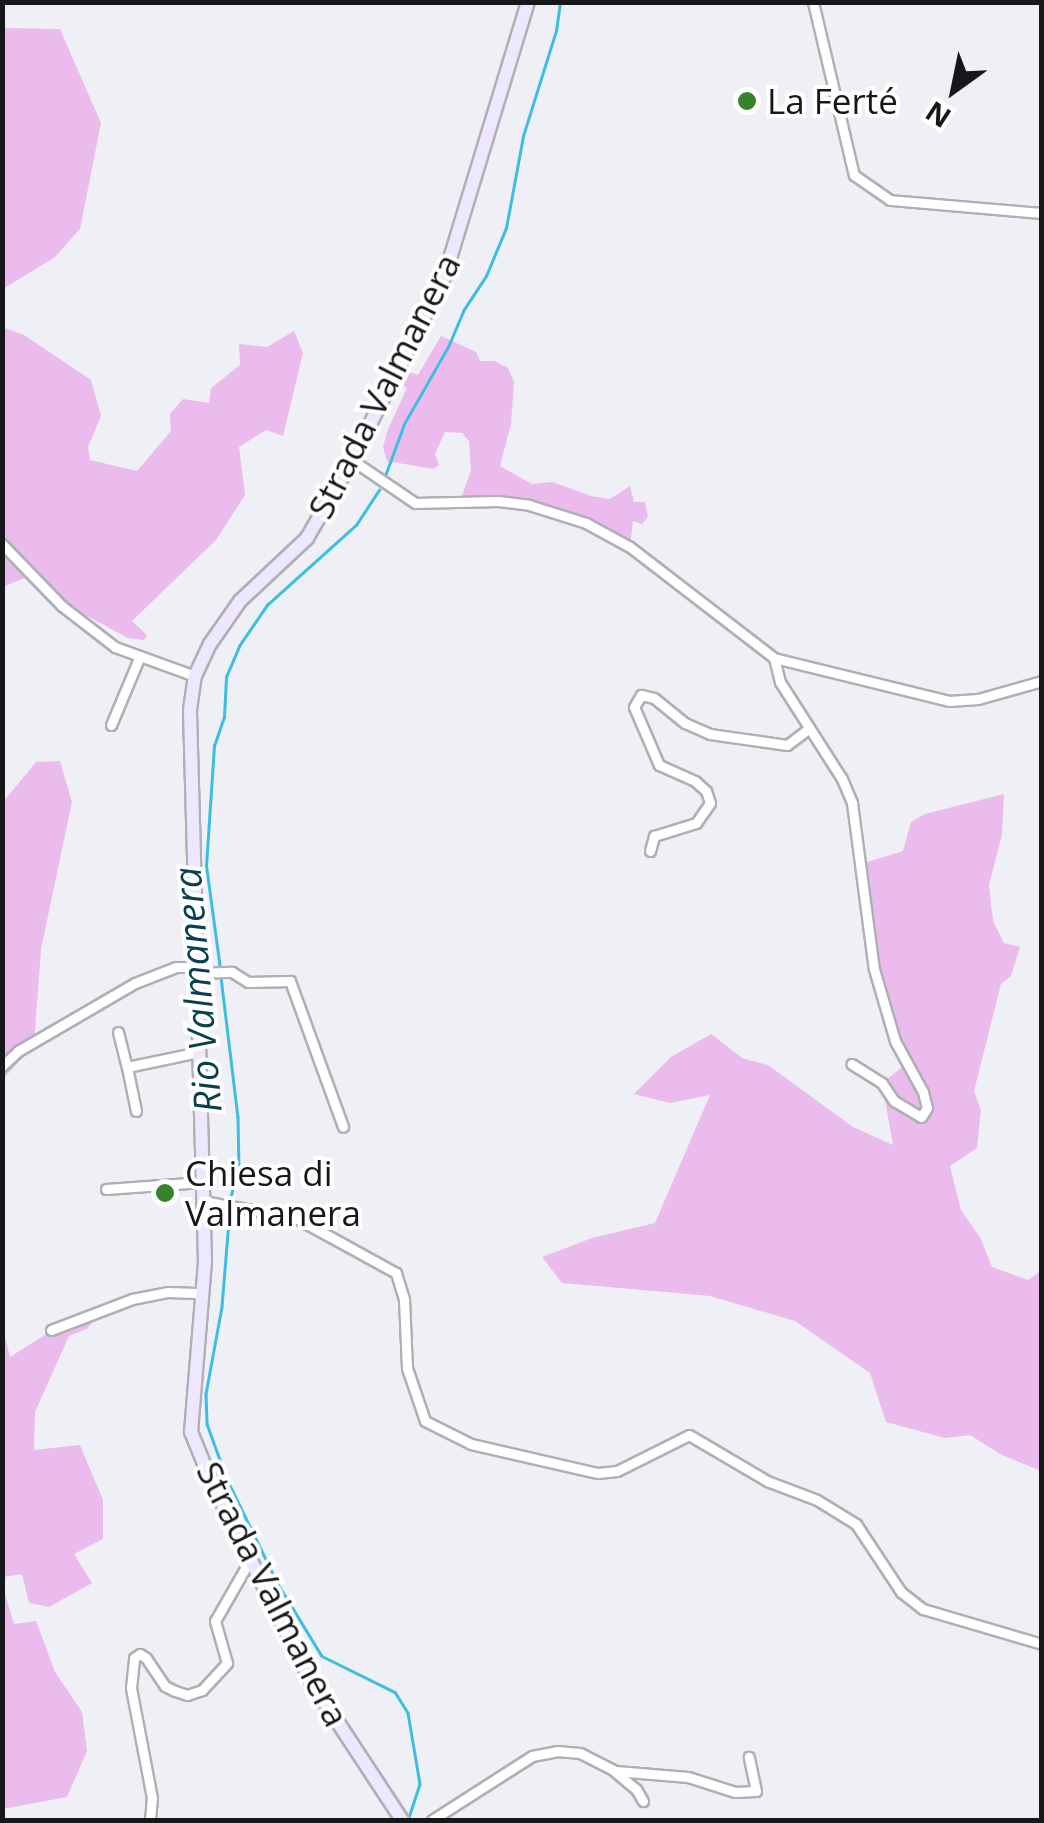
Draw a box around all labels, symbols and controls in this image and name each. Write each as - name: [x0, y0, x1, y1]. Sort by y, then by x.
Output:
- north arrow: [904, 40, 1004, 140]
- place label: La Ferté: [767, 80, 898, 122]
- marker: La Ferté: [736, 90, 758, 112]
- text: N: [918, 93, 958, 137]
- street label: Strada Valmanera: [299, 247, 469, 525]
- water label: Rio Valmanera: [164, 865, 230, 1115]
- place label: Chiesa di Valmanera: [185, 1152, 361, 1234]
- marker: Chiesa di Valmanera: [154, 1182, 176, 1204]
- street label: Strada Valmanera: [188, 1455, 358, 1733]

